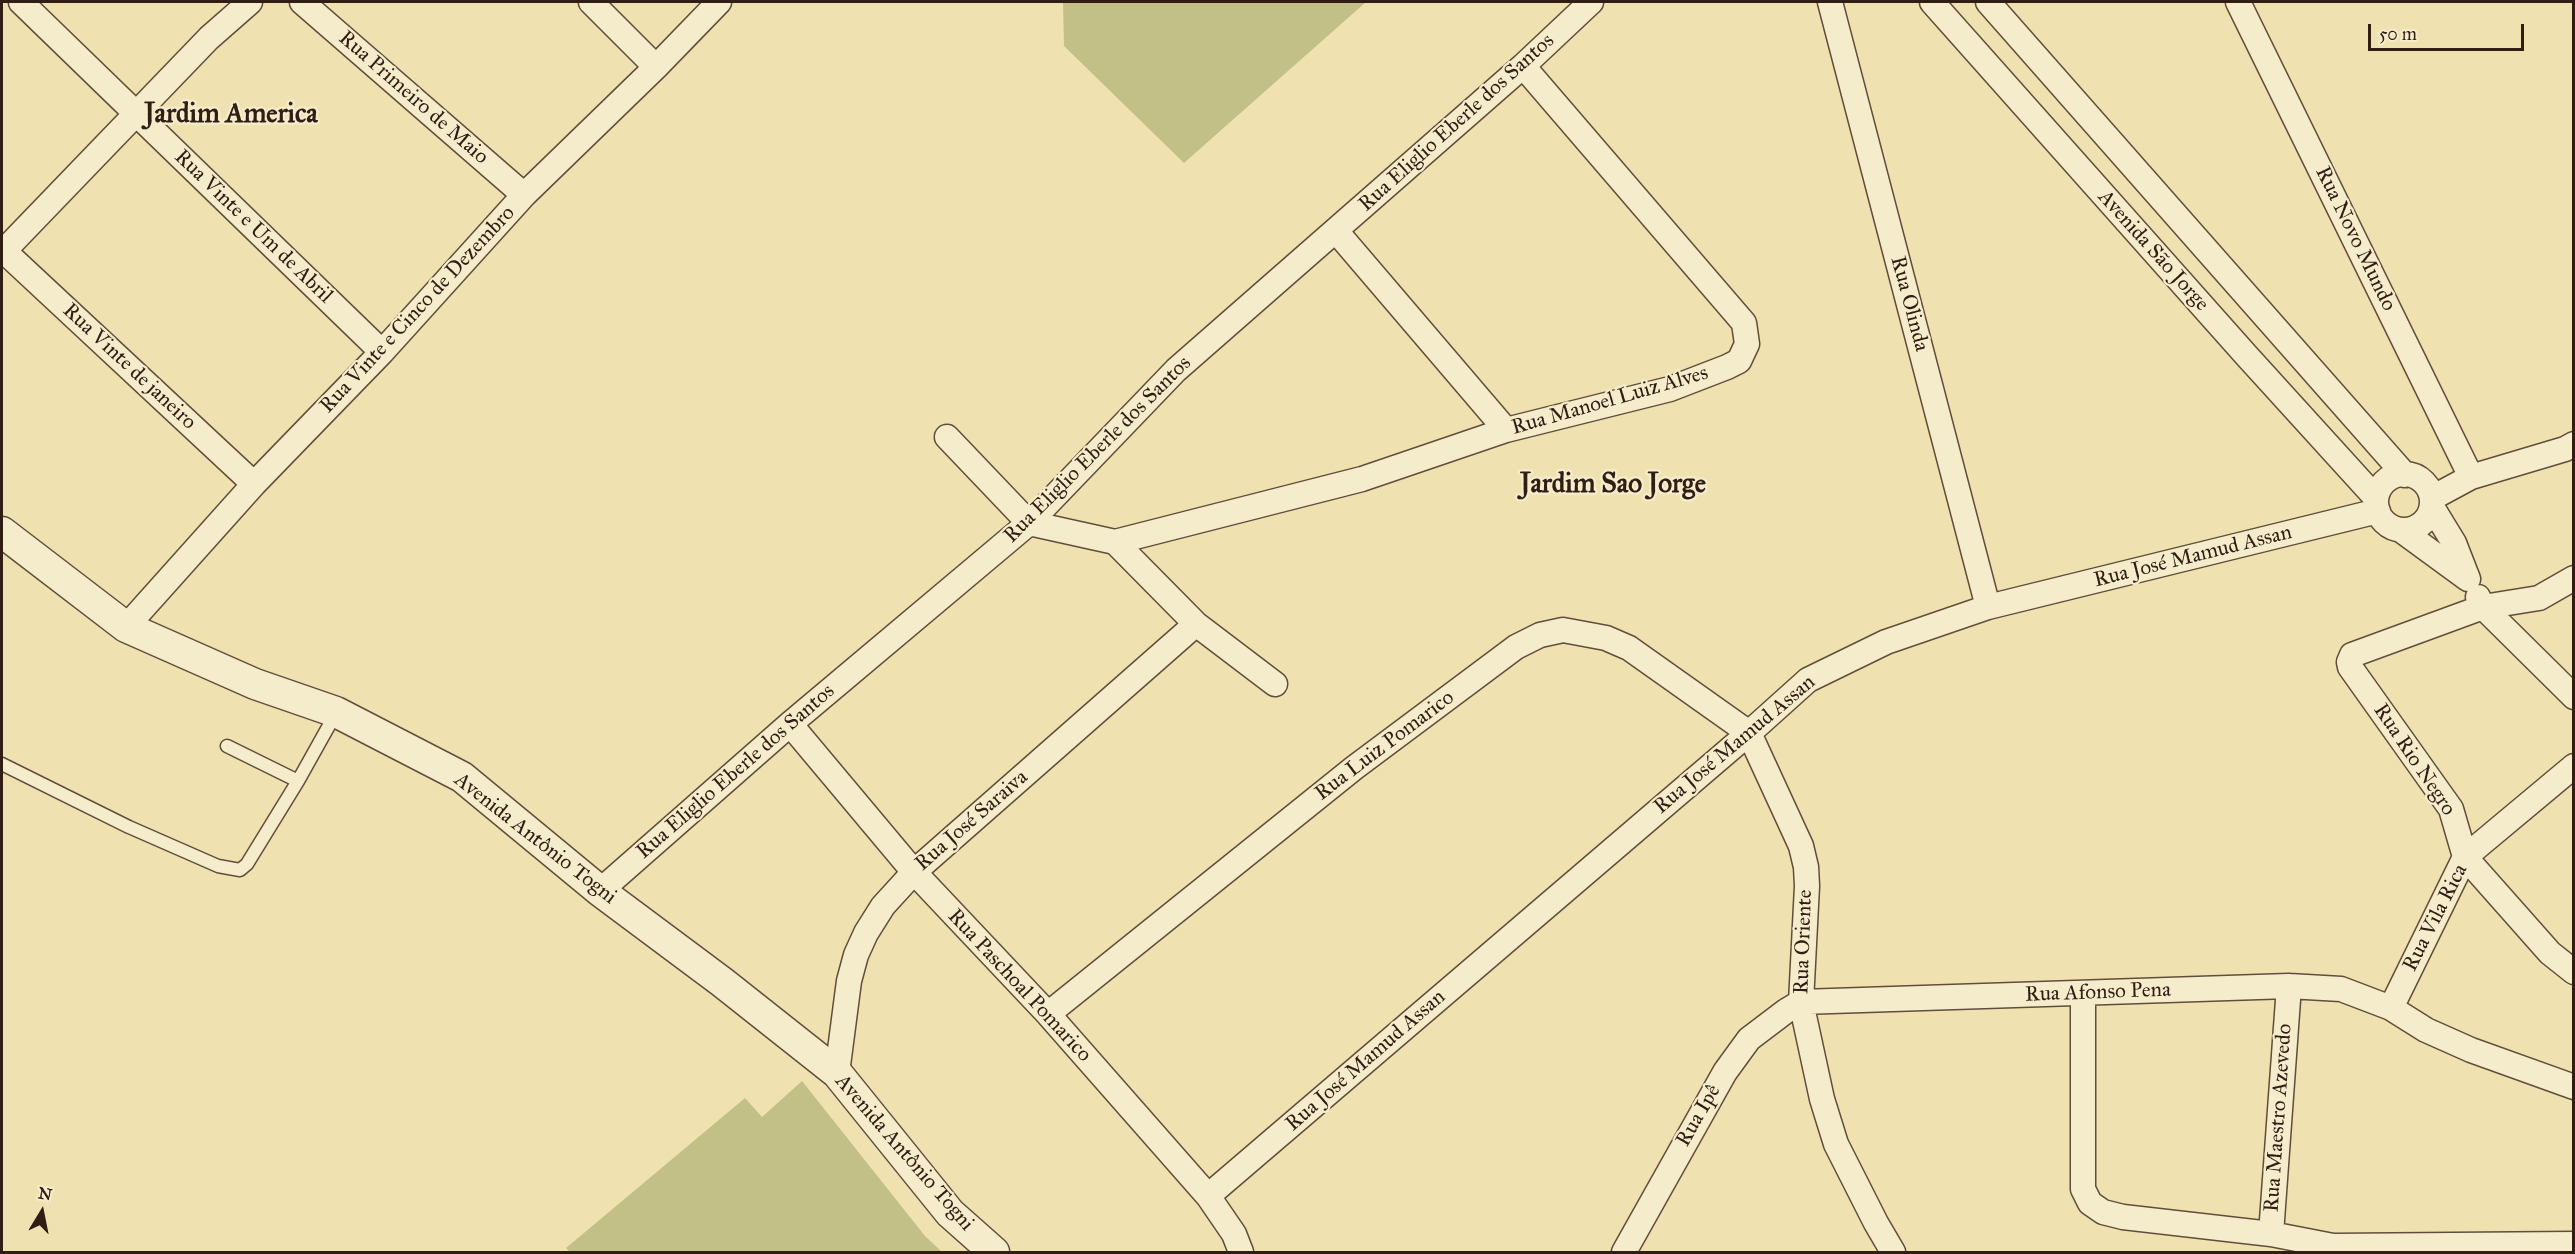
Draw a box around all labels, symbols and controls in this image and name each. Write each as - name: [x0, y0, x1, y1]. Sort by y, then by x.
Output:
- scale bar: [2371, 12, 2527, 50]
- text: 50 m: [2379, 23, 2417, 45]
- street label: Rua Primeiro de Maio: [333, 26, 493, 170]
- street label: Rua Eliglio Eberle dos Santos: [1354, 29, 1560, 217]
- district label: Jardim America: [144, 99, 318, 131]
- street label: Rua Vinte e Um de Abril: [169, 145, 337, 309]
- street label: Rua Novo Mundo: [2309, 163, 2401, 315]
- street label: Avenida São Jorge: [2092, 185, 2214, 317]
- street label: Rua Vinte e Cinco de Dezembro: [315, 201, 521, 419]
- street label: Rua Olinda: [1884, 254, 1934, 354]
- street label: Rua Vinte de janeiro: [57, 299, 201, 435]
- street label: Rua Eliglio Eberle dos Santos: [999, 351, 1197, 549]
- street label: Rua Manoel Luiz Alves: [1509, 361, 1711, 441]
- district label: Jardim Sao Jorge: [1520, 469, 1706, 501]
- street label: Rua José Mamud Assan: [2092, 520, 2294, 594]
- street label: Rua José Mamud Assan: [1649, 670, 1821, 820]
- street label: Rua Eliglio Eberle dos Santos: [632, 679, 840, 865]
- street label: Rua Luiz Pomarico: [1310, 685, 1460, 807]
- street label: Rua Rio Negro: [2367, 699, 2461, 821]
- street label: Rua José Saraiva: [911, 765, 1033, 877]
- street label: Avenida Antônio Togni: [449, 768, 621, 910]
- street label: Rua Vila Rica: [2398, 860, 2474, 976]
- street label: Rua Oriente: [1790, 889, 1818, 995]
- street label: Rua Paschoal Pomarico: [942, 904, 1096, 1068]
- street label: Rua Afonso Pena: [2025, 978, 2171, 1008]
- street label: Rua José Mamud Assan: [1281, 985, 1451, 1137]
- street label: Rua Maestro Azevedo: [2260, 1023, 2298, 1213]
- street label: Avenida Antônio Togni: [829, 1070, 979, 1236]
- street label: Rua Ipê: [1671, 1081, 1727, 1151]
- north arrow: [12, 1182, 72, 1242]
- text: N: [37, 1183, 54, 1204]

